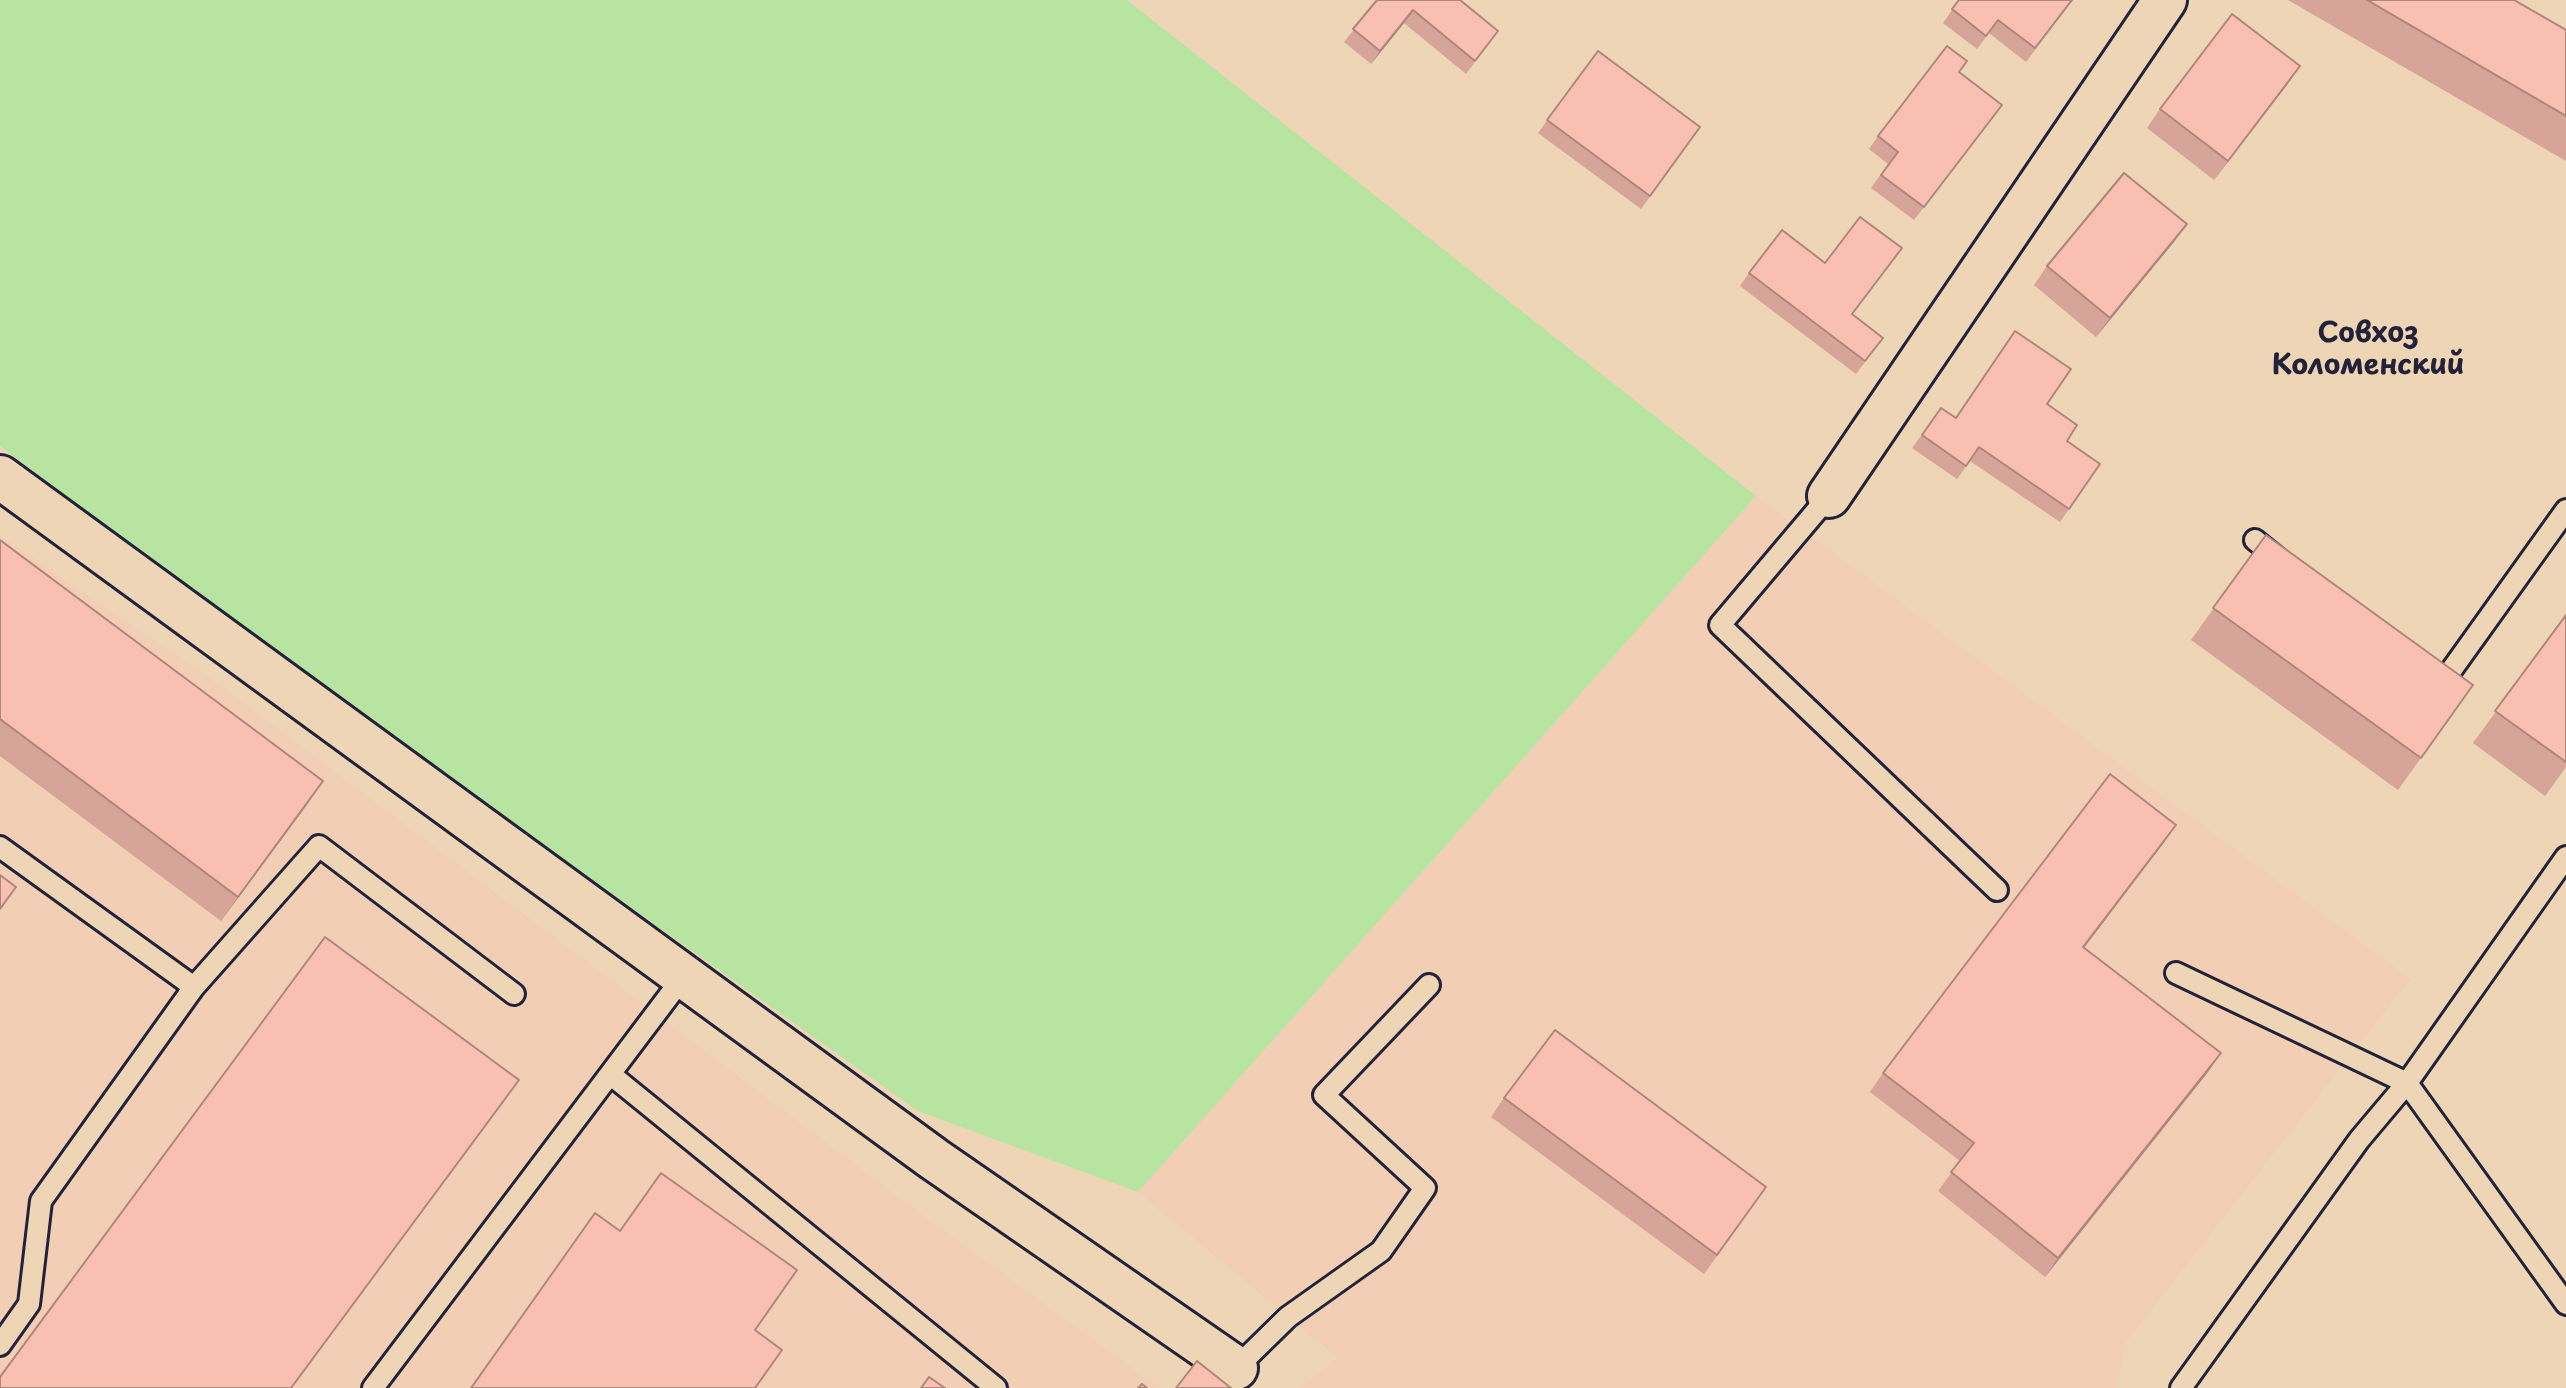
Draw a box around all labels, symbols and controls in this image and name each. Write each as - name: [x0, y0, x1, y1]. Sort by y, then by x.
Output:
- district label: Совхоз Коломенский: [2272, 317, 2464, 383]

